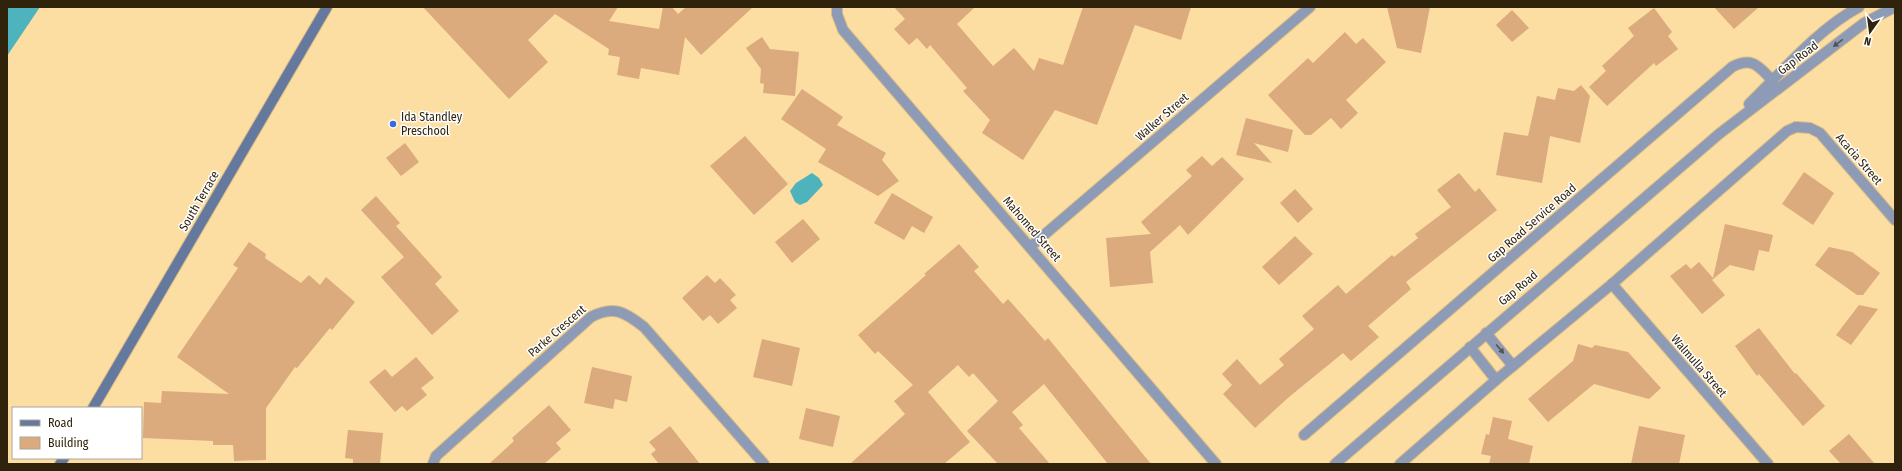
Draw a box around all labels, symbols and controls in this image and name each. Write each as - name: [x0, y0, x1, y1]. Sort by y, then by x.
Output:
- north arrow: [1850, 12, 1890, 52]
- text: N: [1863, 34, 1872, 48]
- street label: Gap Road: [1775, 38, 1821, 78]
- one-way arrow: [1833, 39, 1844, 47]
- street label: Walker Street: [1133, 90, 1191, 144]
- place label: Ida Standley Preschool: [401, 110, 463, 138]
- marker: Ida Standley Preschool: [388, 119, 398, 129]
- street label: Acacia Street: [1833, 130, 1885, 188]
- street label: South Terrace: [176, 168, 222, 234]
- street label: Gap Road Service Road: [1485, 181, 1579, 265]
- street label: Mahomed Street: [1000, 194, 1064, 264]
- street label: Gap Road: [1496, 268, 1540, 308]
- street label: Parke Crescent: [525, 302, 589, 360]
- street label: Walmulla Street: [1668, 332, 1730, 400]
- one-way arrow: [1495, 344, 1504, 355]
- legend: [12, 407, 142, 459]
- text: Road: [48, 416, 73, 430]
- text: Building: [48, 436, 89, 450]

